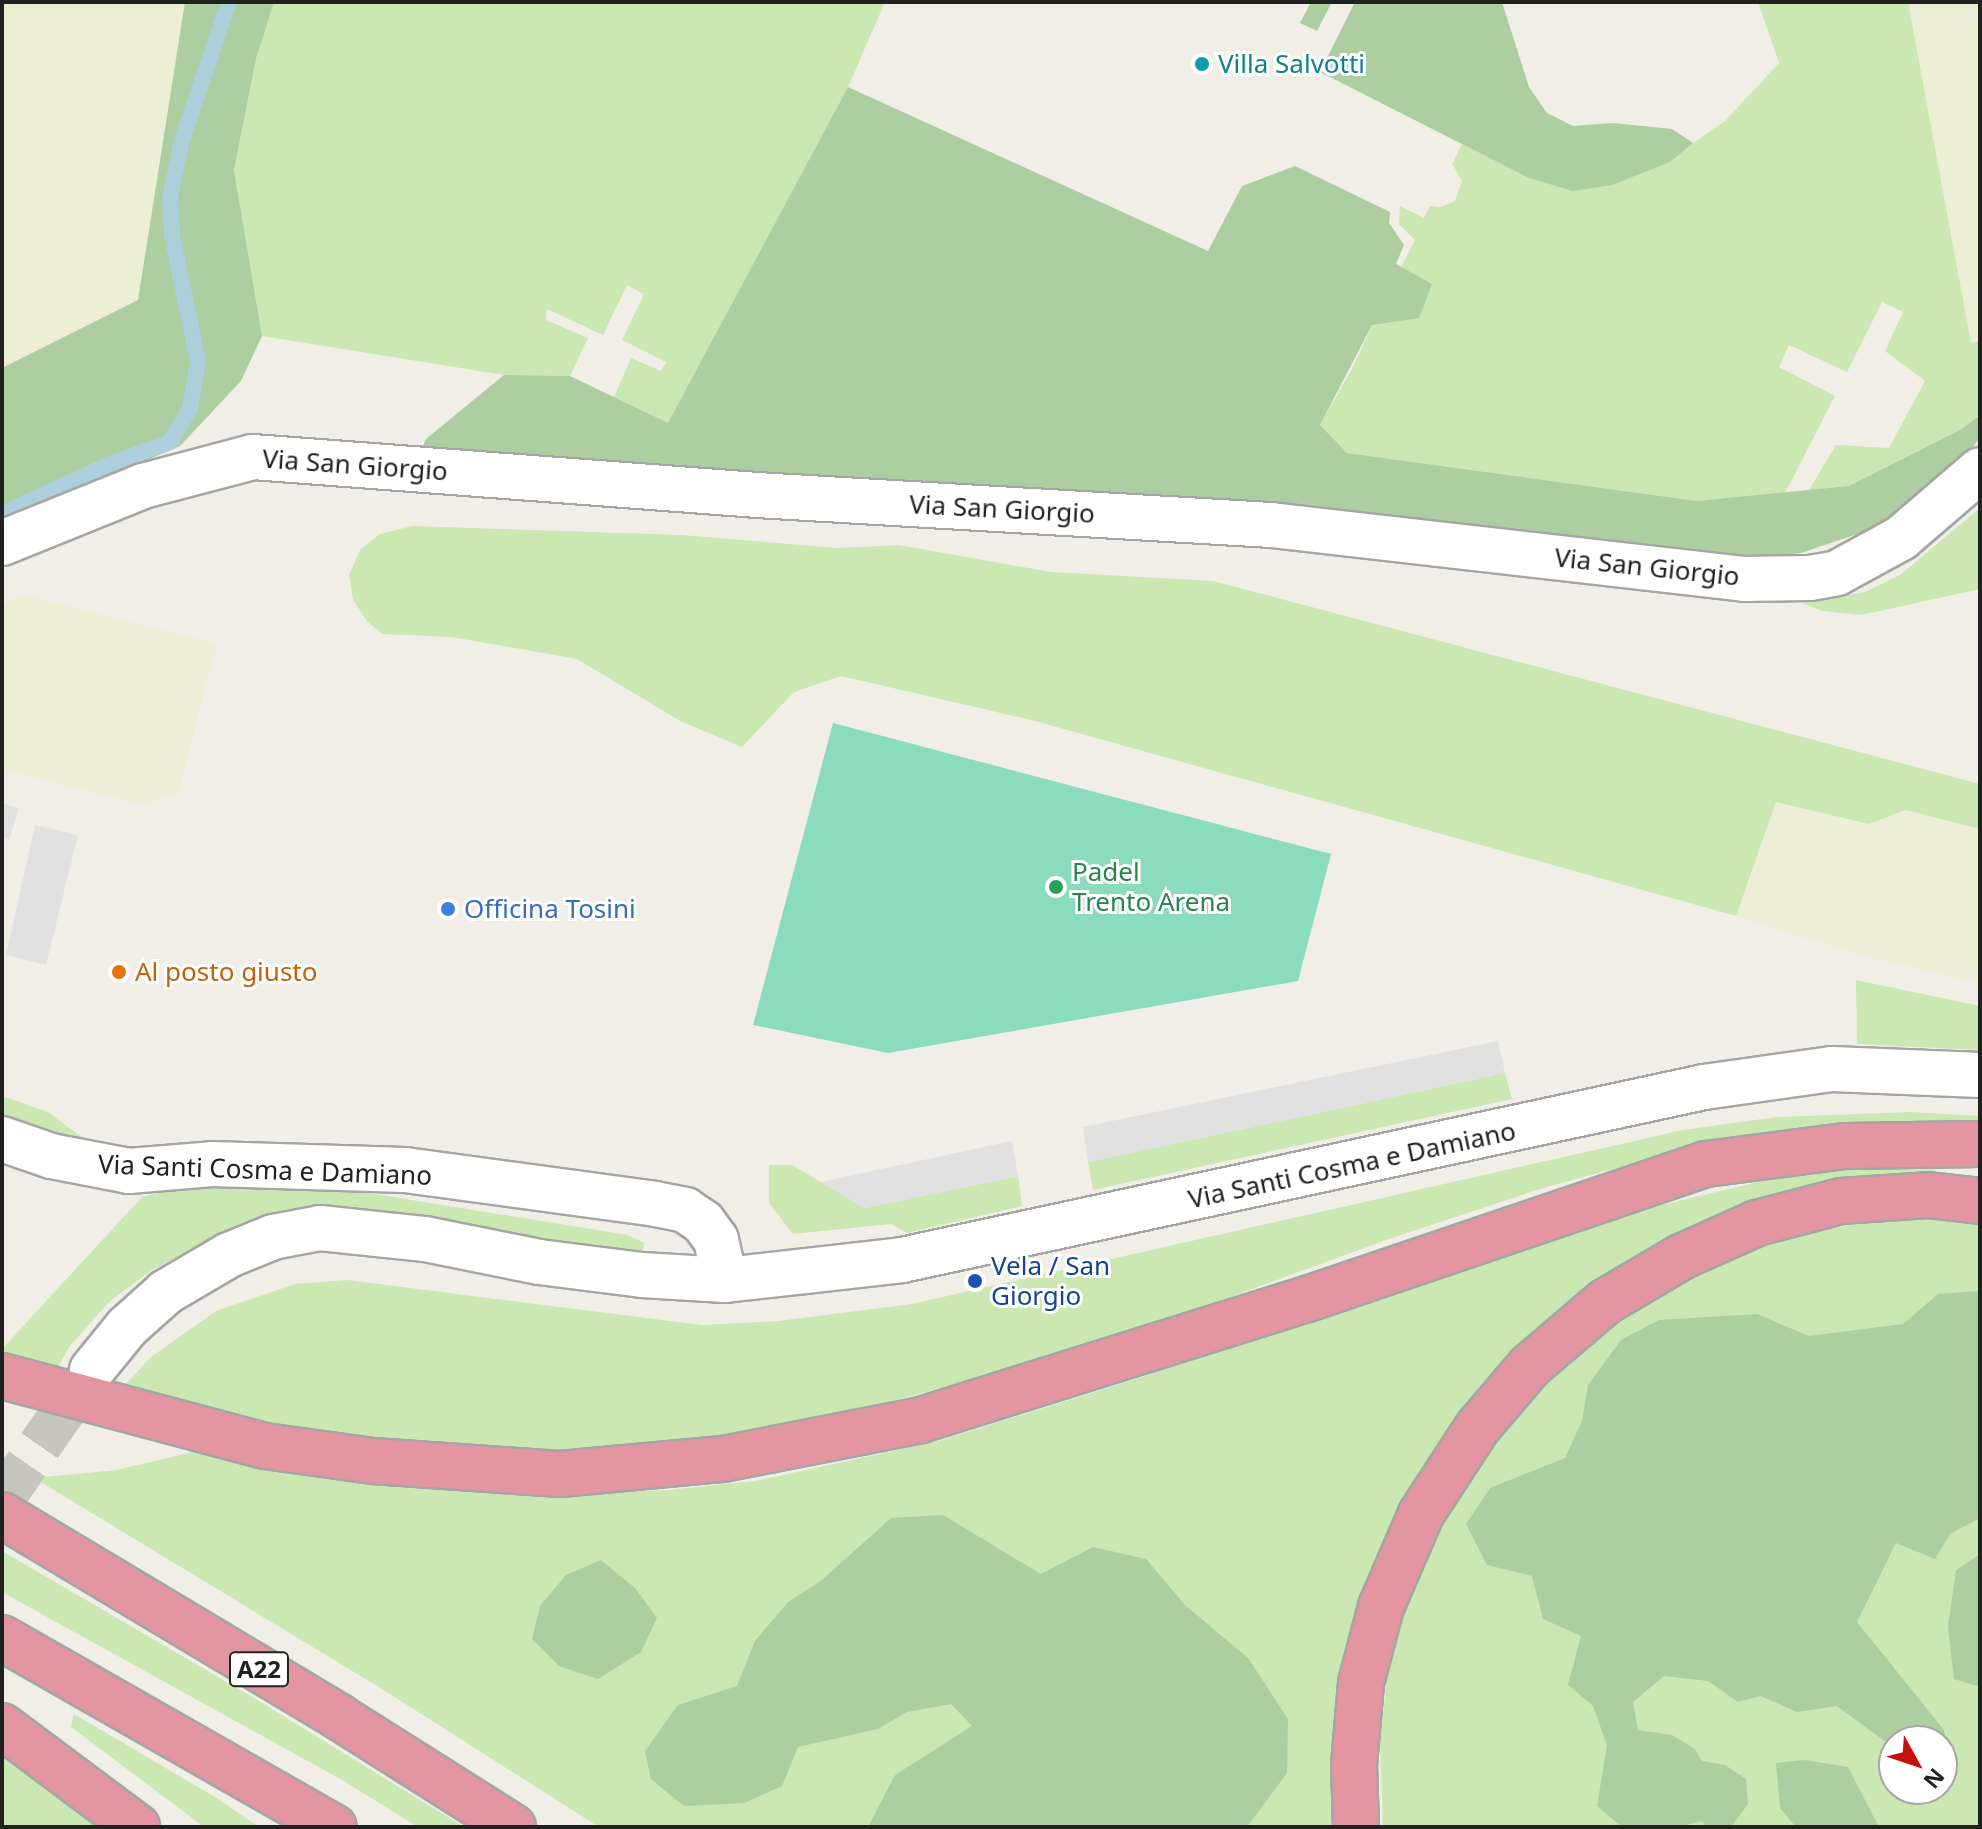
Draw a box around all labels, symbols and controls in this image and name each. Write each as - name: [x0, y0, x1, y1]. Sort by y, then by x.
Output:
- place label: Villa Salvotti: [1218, 48, 1365, 80]
- marker: Villa Salvotti: [1193, 55, 1211, 73]
- street label: Via San Giorgio: [261, 443, 449, 487]
- street label: Via San Giorgio: [909, 489, 1095, 529]
- street label: Via San Giorgio: [1553, 542, 1741, 592]
- place label: Padel Trento Arena: [1072, 856, 1230, 918]
- marker: Padel Trento Arena: [1047, 878, 1065, 896]
- place label: Officina Tosini: [464, 893, 636, 925]
- marker: Officina Tosini: [439, 900, 457, 918]
- place label: Al posto giusto: [135, 956, 317, 988]
- marker: Al posto giusto: [110, 963, 128, 981]
- street label: Via Santi Cosma e Damiano: [1185, 1115, 1519, 1215]
- street label: Via Santi Cosma e Damiano: [98, 1149, 432, 1191]
- place label: Vela / San Giorgio: [991, 1250, 1110, 1312]
- marker: Vela / San Giorgio: [966, 1272, 984, 1290]
- road number: A22: [227, 1649, 291, 1689]
- north arrow: [1878, 1725, 1958, 1805]
- text: N: [1918, 1763, 1952, 1796]

